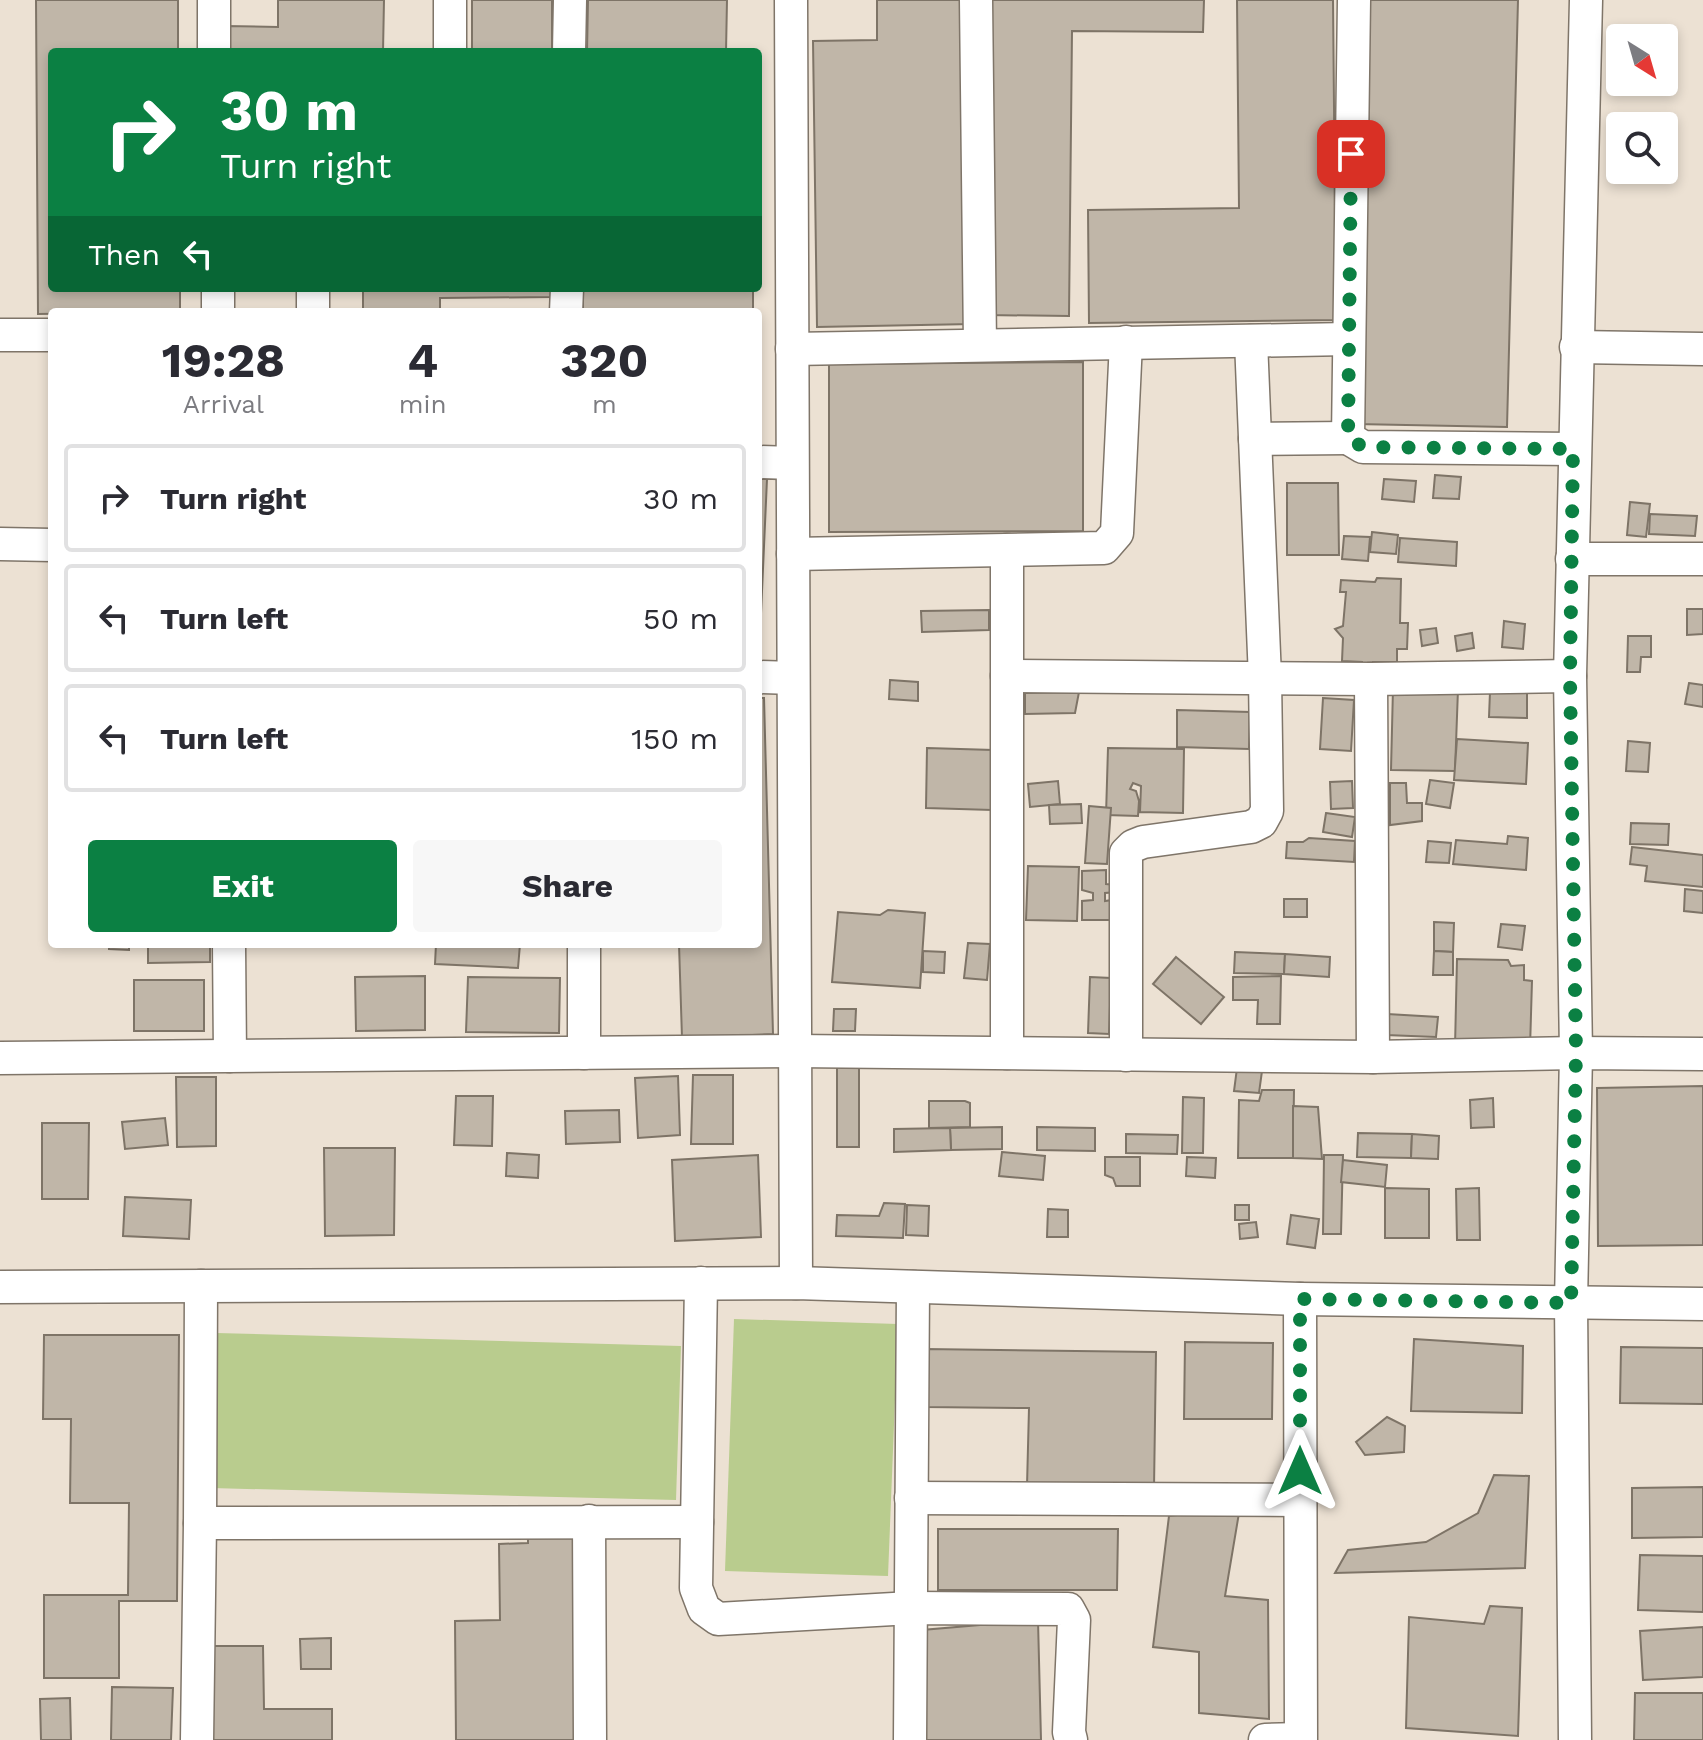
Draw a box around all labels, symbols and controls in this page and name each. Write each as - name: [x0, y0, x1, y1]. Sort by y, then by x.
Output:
- north arrow: [1606, 24, 1678, 96]
- map controls: [1606, 24, 1678, 184]
- text: 30 m: [220, 78, 358, 144]
- icon: right: [88, 80, 192, 184]
- button: search: [1606, 112, 1678, 184]
- pin: [1317, 120, 1385, 188]
- icon: arrive: [1329, 132, 1373, 176]
- text: Turn right: [220, 145, 391, 187]
- icon: left: [176, 232, 220, 276]
- text: Then: [88, 237, 160, 272]
- text: 19:28: [162, 332, 285, 389]
- text: 4: [407, 332, 438, 389]
- text: 320: [560, 332, 648, 389]
- text: Arrival: [183, 389, 264, 419]
- text: min: [399, 389, 447, 419]
- text: m: [592, 389, 617, 419]
- icon: right: [92, 476, 136, 520]
- text: Turn right: [160, 481, 306, 516]
- text: 30 m: [643, 481, 718, 516]
- icon: left: [92, 596, 136, 640]
- text: Turn left: [160, 601, 288, 636]
- text: 50 m: [643, 601, 718, 636]
- icon: left: [92, 716, 136, 760]
- text: Turn left: [160, 721, 288, 756]
- text: 150 m: [631, 721, 718, 756]
- button: Exit: [88, 840, 397, 932]
- button: Share: [413, 840, 722, 932]
- position arrow: [1258, 1429, 1342, 1513]

